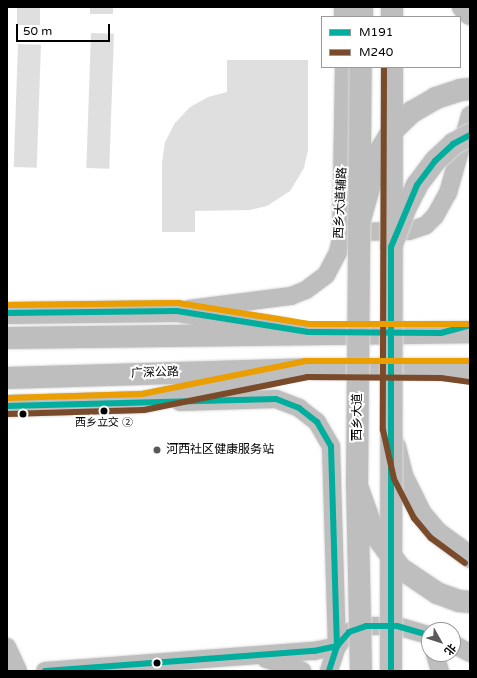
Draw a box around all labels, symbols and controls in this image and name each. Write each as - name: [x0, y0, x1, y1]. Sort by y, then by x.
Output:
- scale bar: [18, 16, 112, 42]
- legend: [321, 16, 461, 68]
- text: 50 m: [23, 24, 52, 38]
- text: M191: [359, 25, 393, 39]
- text: M240: [359, 45, 393, 59]
- street label: 西乡大道辅路: [332, 167, 350, 239]
- street label: 广深公路: [131, 365, 179, 381]
- street label: 西乡大道: [351, 393, 365, 441]
- marker: 西乡立交 ②: [99, 406, 109, 416]
- unlabelled marker: [18, 409, 28, 419]
- place label: 西乡立交 ②: [75, 416, 133, 430]
- place label: 河西社区健康服务站: [166, 443, 274, 457]
- marker: 河西社区健康服务站: [151, 444, 163, 456]
- north arrow: [421, 622, 461, 662]
- text: 北: [441, 641, 458, 658]
- unlabelled marker: [152, 658, 162, 668]

